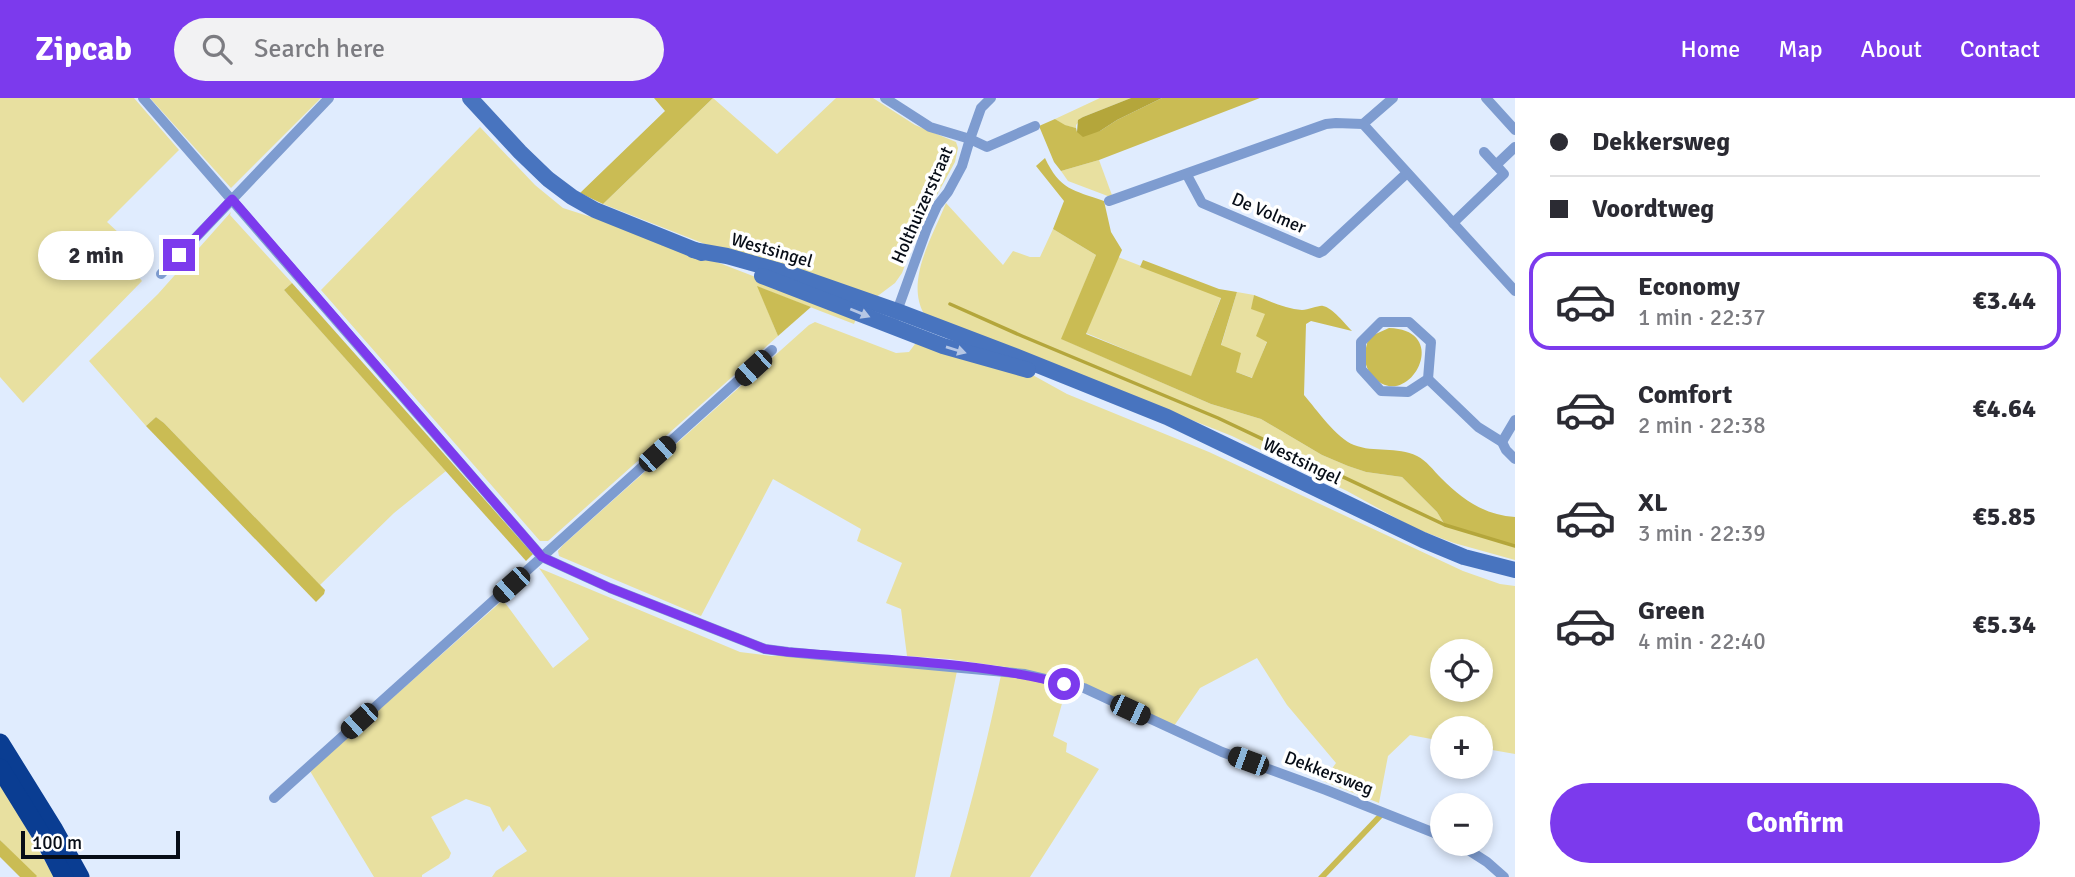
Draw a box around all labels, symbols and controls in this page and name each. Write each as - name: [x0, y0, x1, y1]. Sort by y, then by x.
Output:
- search box: [174, 18, 664, 81]
- text: Zipcab: [35, 29, 132, 70]
- icon: search: [198, 30, 236, 68]
- text: Search here: [254, 33, 385, 65]
- text: Home: [1680, 34, 1740, 64]
- text: Map: [1778, 34, 1823, 64]
- text: About: [1861, 34, 1922, 64]
- text: Contact: [1960, 34, 2040, 64]
- text: Dekkersweg: [1592, 126, 1730, 158]
- street label: Holthuizerstraat: [886, 143, 958, 267]
- street label: De Volmer: [1228, 188, 1310, 239]
- text: Voordtweg: [1592, 193, 1714, 225]
- street label: Westsingel: [729, 228, 815, 272]
- callout: 2 min: [39, 230, 154, 280]
- route end: [163, 239, 195, 271]
- text: 2 min: [68, 241, 124, 270]
- icon: car: [1554, 270, 1617, 333]
- text: Economy: [1638, 271, 1740, 303]
- text: €3.44: [1972, 285, 2036, 317]
- text: 1 min · 22:37: [1638, 303, 1766, 332]
- one-way arrow: [850, 308, 871, 319]
- one-way arrow: [946, 345, 967, 355]
- car: [731, 346, 776, 390]
- icon: car: [1554, 378, 1617, 441]
- text: Comfort: [1638, 379, 1732, 411]
- text: €4.64: [1972, 393, 2036, 425]
- text: 2 min · 22:38: [1638, 411, 1766, 440]
- car: [635, 432, 680, 476]
- street label: Westsingel: [1259, 433, 1345, 489]
- icon: car: [1554, 486, 1617, 549]
- text: XL: [1638, 487, 1668, 519]
- text: €5.85: [1972, 501, 2036, 533]
- text: 3 min · 22:39: [1638, 519, 1766, 548]
- car: [489, 563, 534, 607]
- icon: car: [1554, 594, 1617, 657]
- text: Green: [1638, 595, 1705, 627]
- text: €5.34: [1972, 609, 2036, 641]
- text: 4 min · 22:40: [1638, 627, 1766, 656]
- map controls: [1430, 639, 1493, 856]
- button: locate: [1430, 639, 1493, 702]
- route start: [1048, 668, 1080, 700]
- car: [1107, 692, 1154, 728]
- car: [337, 699, 382, 743]
- button: +: [1430, 716, 1493, 779]
- car: [1225, 744, 1272, 778]
- street label: Dekkersweg: [1282, 746, 1376, 800]
- button: Confirm: [1550, 783, 2040, 863]
- button: −: [1430, 793, 1493, 856]
- scale bar: [21, 828, 180, 860]
- text: 100 m: [32, 831, 82, 855]

